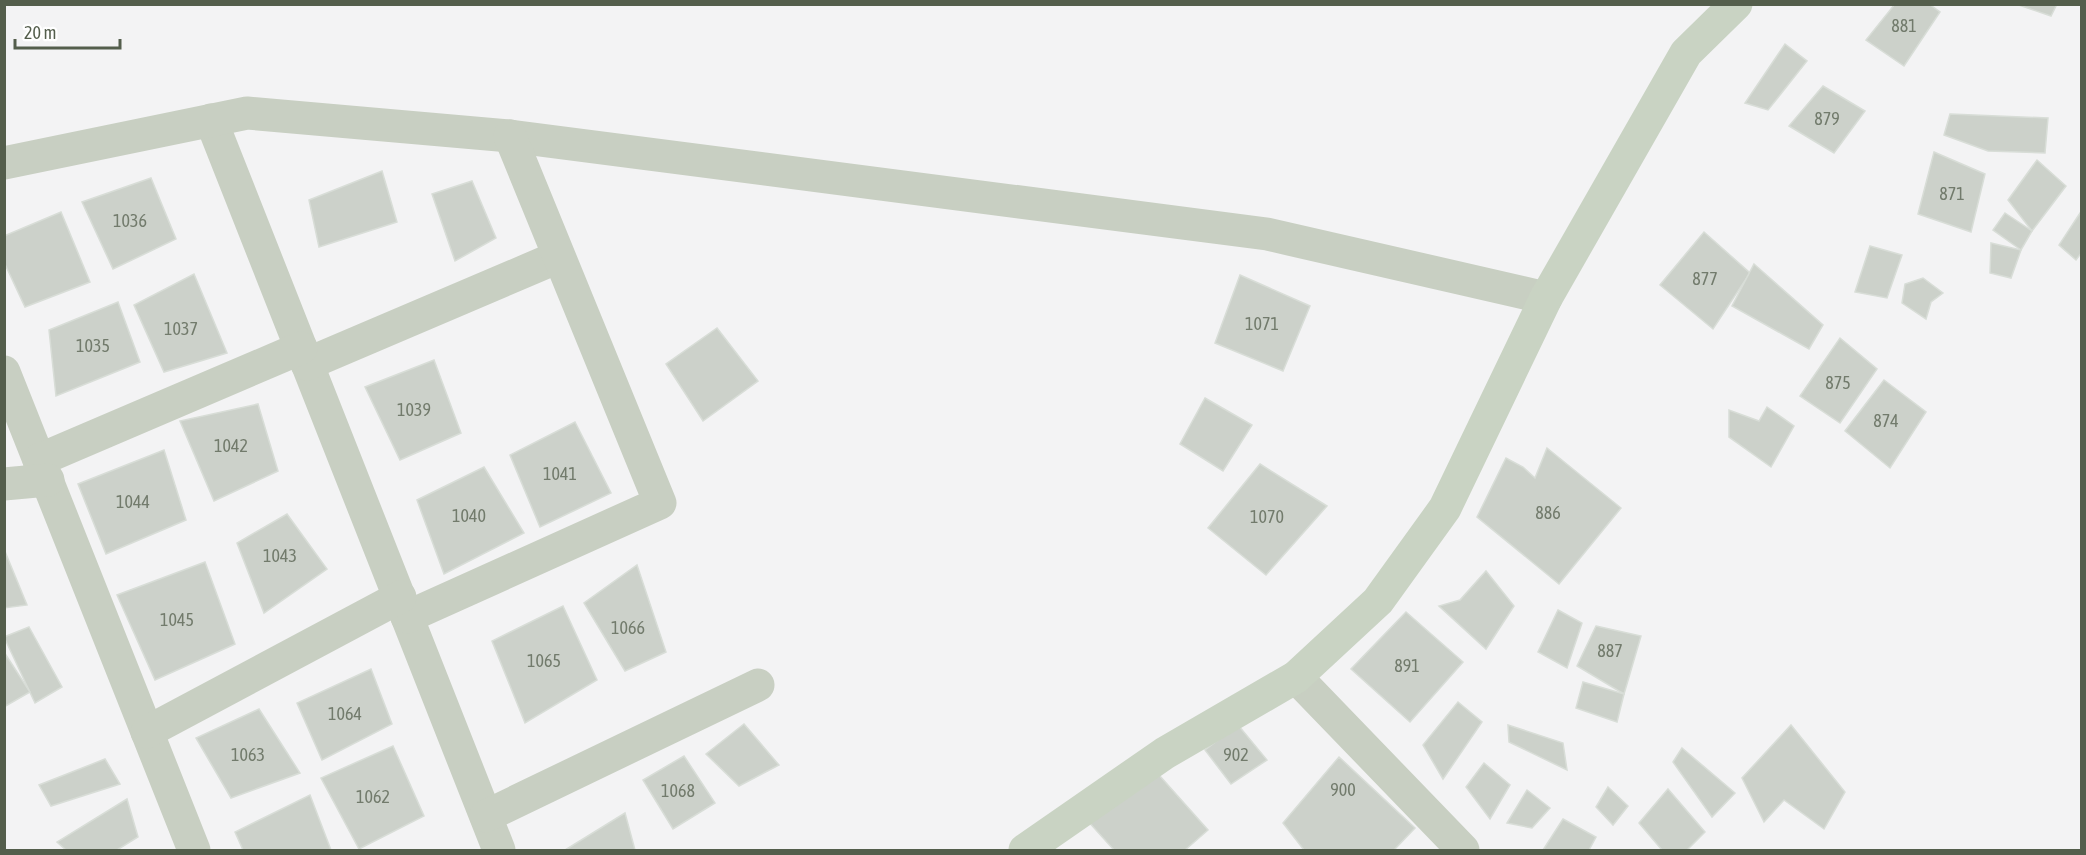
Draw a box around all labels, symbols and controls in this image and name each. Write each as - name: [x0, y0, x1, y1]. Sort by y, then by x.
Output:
- scale bar: [15, 12, 120, 50]
- house number: 881: [1891, 15, 1917, 36]
- text: 20 m: [24, 22, 56, 43]
- house number: 879: [1814, 108, 1840, 129]
- house number: 871: [1939, 183, 1965, 204]
- house number: 1036: [113, 210, 147, 231]
- house number: 877: [1692, 268, 1718, 289]
- house number: 1071: [1245, 313, 1279, 334]
- house number: 1037: [164, 318, 198, 339]
- house number: 1035: [76, 335, 110, 356]
- house number: 875: [1825, 372, 1851, 393]
- house number: 1039: [397, 399, 431, 420]
- house number: 874: [1873, 410, 1899, 431]
- house number: 1042: [214, 435, 248, 456]
- house number: 1041: [543, 463, 577, 484]
- house number: 1044: [116, 491, 150, 512]
- house number: 886: [1535, 502, 1561, 523]
- house number: 1040: [452, 505, 486, 526]
- house number: 1070: [1250, 506, 1284, 527]
- house number: 1043: [263, 545, 297, 566]
- house number: 1045: [160, 609, 194, 630]
- house number: 1066: [611, 617, 645, 638]
- house number: 887: [1597, 640, 1623, 661]
- house number: 1065: [527, 650, 561, 671]
- house number: 891: [1394, 655, 1420, 676]
- house number: 1064: [328, 703, 362, 724]
- house number: 1063: [231, 744, 265, 765]
- house number: 902: [1223, 744, 1249, 765]
- house number: 900: [1330, 779, 1356, 800]
- house number: 1068: [661, 780, 695, 801]
- house number: 1062: [356, 786, 390, 807]

